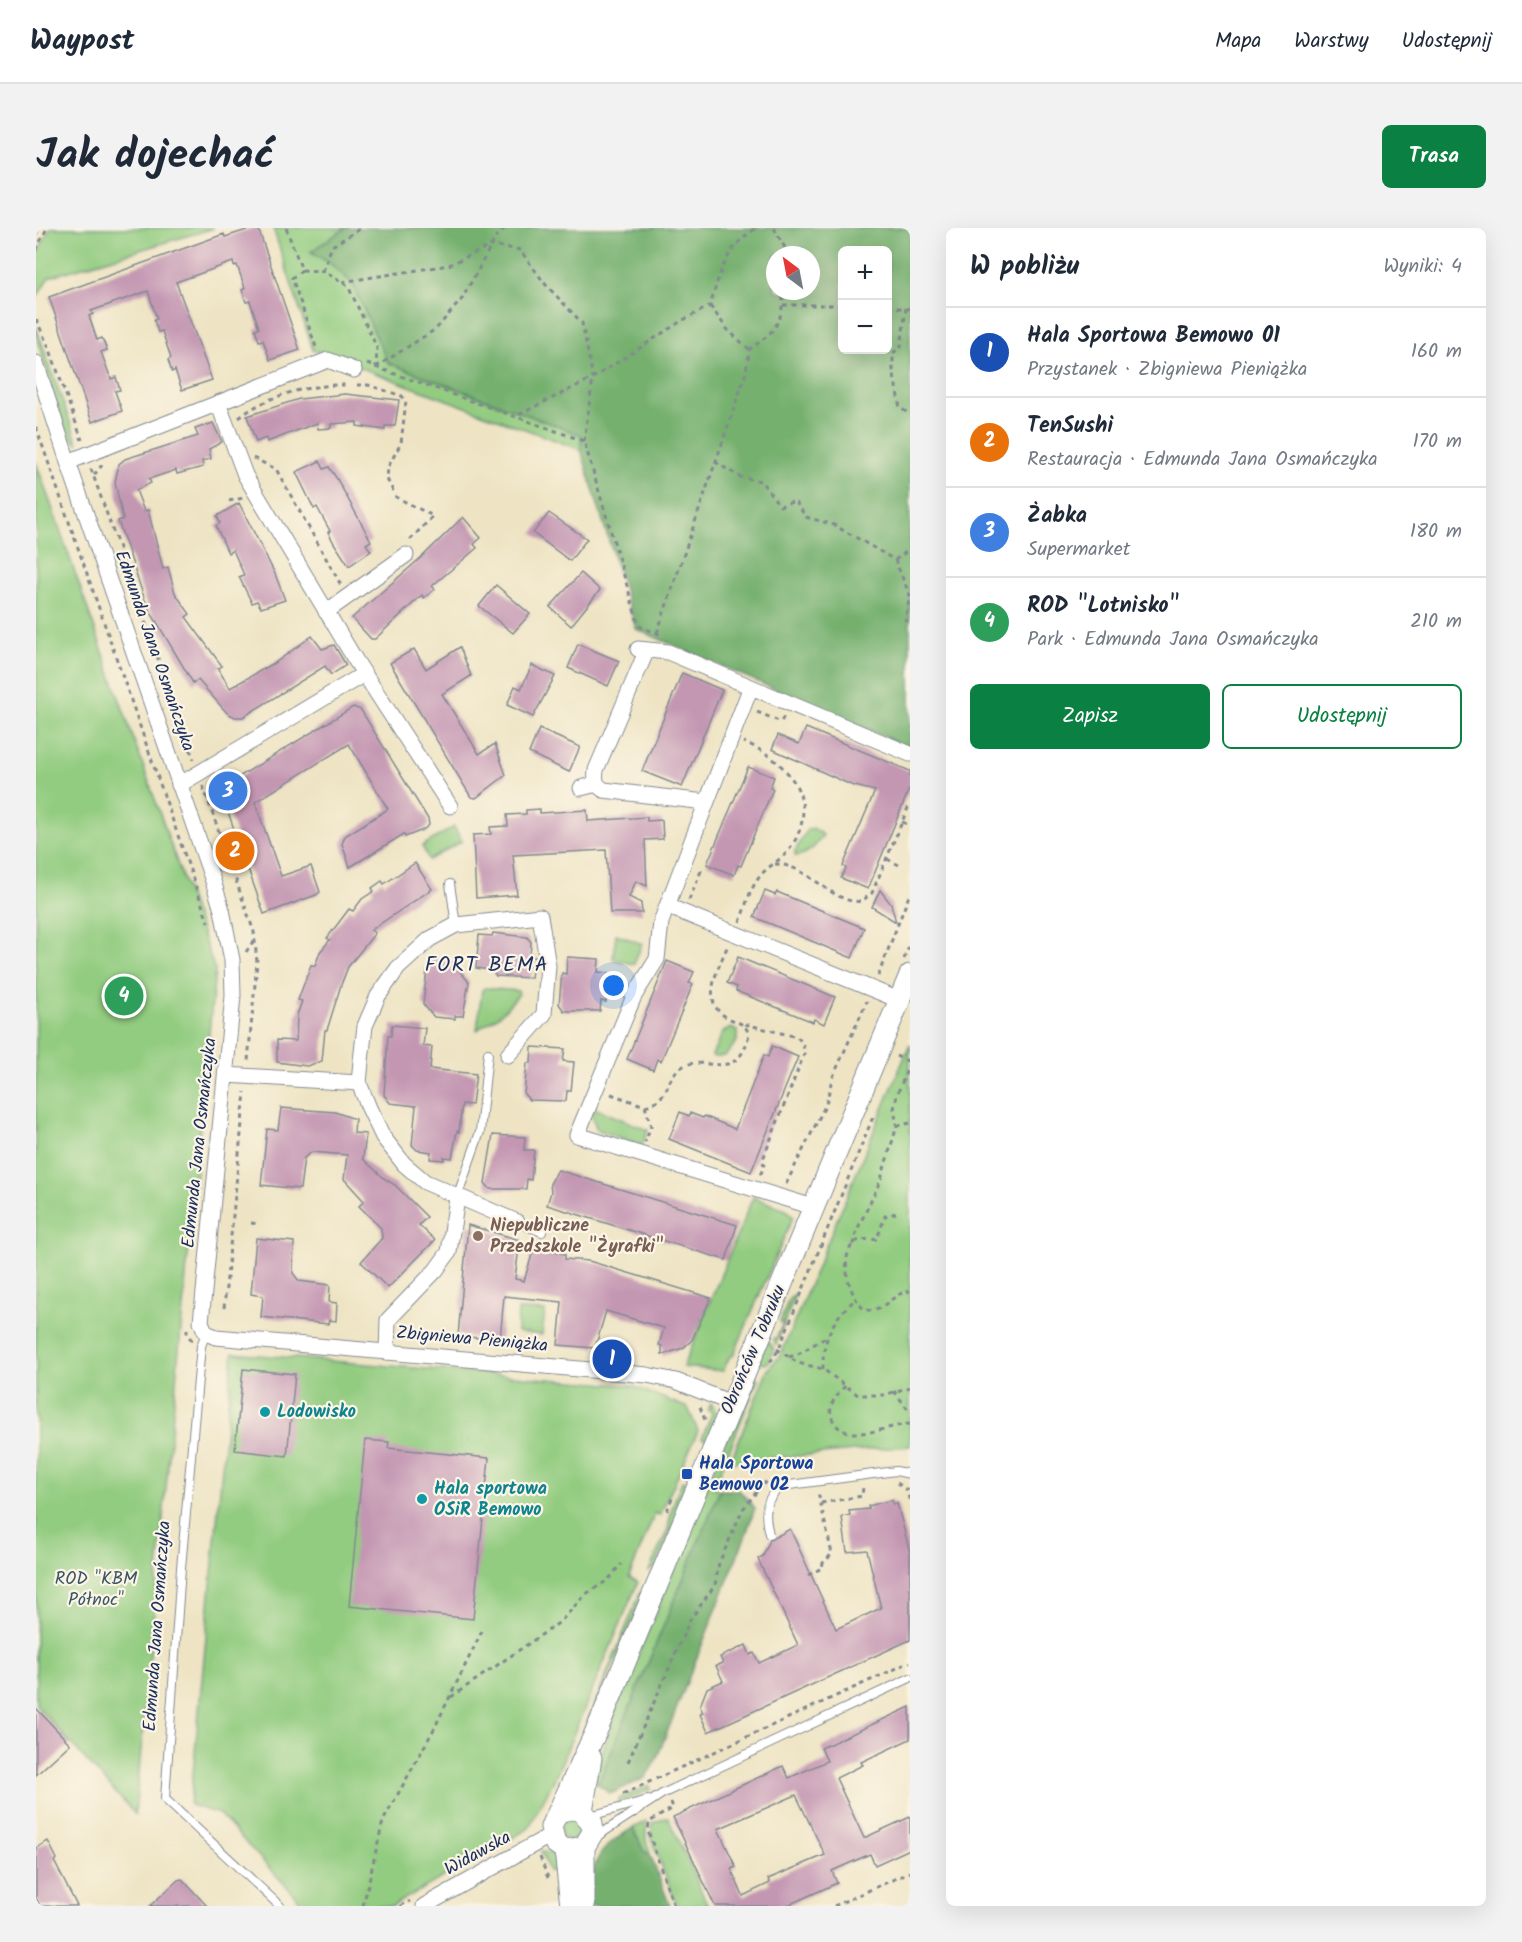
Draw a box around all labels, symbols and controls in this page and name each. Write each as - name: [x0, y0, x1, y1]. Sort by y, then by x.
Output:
- text: Waypost: [30, 19, 134, 64]
- text: Mapa: [1215, 25, 1261, 58]
- text: Warstwy: [1294, 25, 1369, 58]
- text: Udostępnij: [1402, 25, 1492, 58]
- text: Jak dojechać: [36, 123, 274, 190]
- button: Trasa: [1382, 125, 1486, 188]
- north arrow: [766, 246, 820, 300]
- map controls: [838, 246, 892, 354]
- button: +: [838, 246, 892, 300]
- text: W pobliżu: [970, 246, 1079, 288]
- text: Wyniki: 4: [1383, 251, 1462, 283]
- button: −: [838, 300, 892, 354]
- text: Hala Sportowa Bemowo 01: [1027, 319, 1280, 354]
- text: 1: [986, 336, 993, 368]
- text: 160 m: [1411, 336, 1462, 368]
- text: Przystanek · Zbigniewa Pieniążka: [1027, 354, 1307, 386]
- text: TenSushi: [1027, 409, 1113, 444]
- text: 2: [984, 426, 995, 458]
- text: 170 m: [1413, 426, 1462, 458]
- text: Restauracja · Edmunda Jana Osmańczyka: [1027, 444, 1378, 476]
- text: Żabka: [1027, 499, 1087, 534]
- text: 3: [984, 516, 995, 548]
- text: 180 m: [1410, 516, 1462, 548]
- text: Supermarket: [1027, 534, 1130, 566]
- street label: Edmunda Jana Osmańczyka: [106, 546, 202, 756]
- text: ROD "Lotnisko": [1027, 589, 1179, 624]
- text: 4: [984, 606, 995, 638]
- text: 210 m: [1410, 606, 1462, 638]
- text: Park · Edmunda Jana Osmańczyka: [1027, 624, 1319, 656]
- button: Zapisz: [970, 684, 1210, 749]
- button: Udostępnij: [1222, 684, 1462, 749]
- pin: 3: [208, 768, 248, 814]
- pin: 2: [216, 828, 254, 874]
- district label: FORT BEMA: [425, 949, 549, 982]
- your location: [599, 971, 628, 1000]
- pin: 4: [104, 974, 143, 1018]
- street label: Edmunda Jana Osmańczyka: [175, 1036, 225, 1250]
- place label: Niepubliczne Przedszkole "Żyrafki": [490, 1212, 664, 1262]
- marker: Niepubliczne Przedszkole "Żyrafki": [471, 1229, 485, 1243]
- street label: Obrońców Tobruku: [714, 1280, 795, 1419]
- street label: Zbigniewa Pieniążka: [395, 1319, 549, 1361]
- pin: 1: [592, 1336, 632, 1382]
- place label: Lodowisko: [277, 1398, 356, 1427]
- marker: Lodowisko: [258, 1405, 272, 1419]
- place label: Hala Sportowa Bemowo 02: [699, 1450, 813, 1500]
- marker: Hala Sportowa Bemowo 02: [680, 1467, 694, 1481]
- place label: Hala sportowa OSiR Bemowo: [434, 1475, 547, 1525]
- marker: Hala sportowa OSiR Bemowo: [415, 1492, 429, 1506]
- street label: Edmunda Jana Osmańczyka: [136, 1520, 180, 1732]
- park label: ROD "KBM Północ": [55, 1565, 138, 1615]
- street label: Widawska: [439, 1824, 517, 1884]

